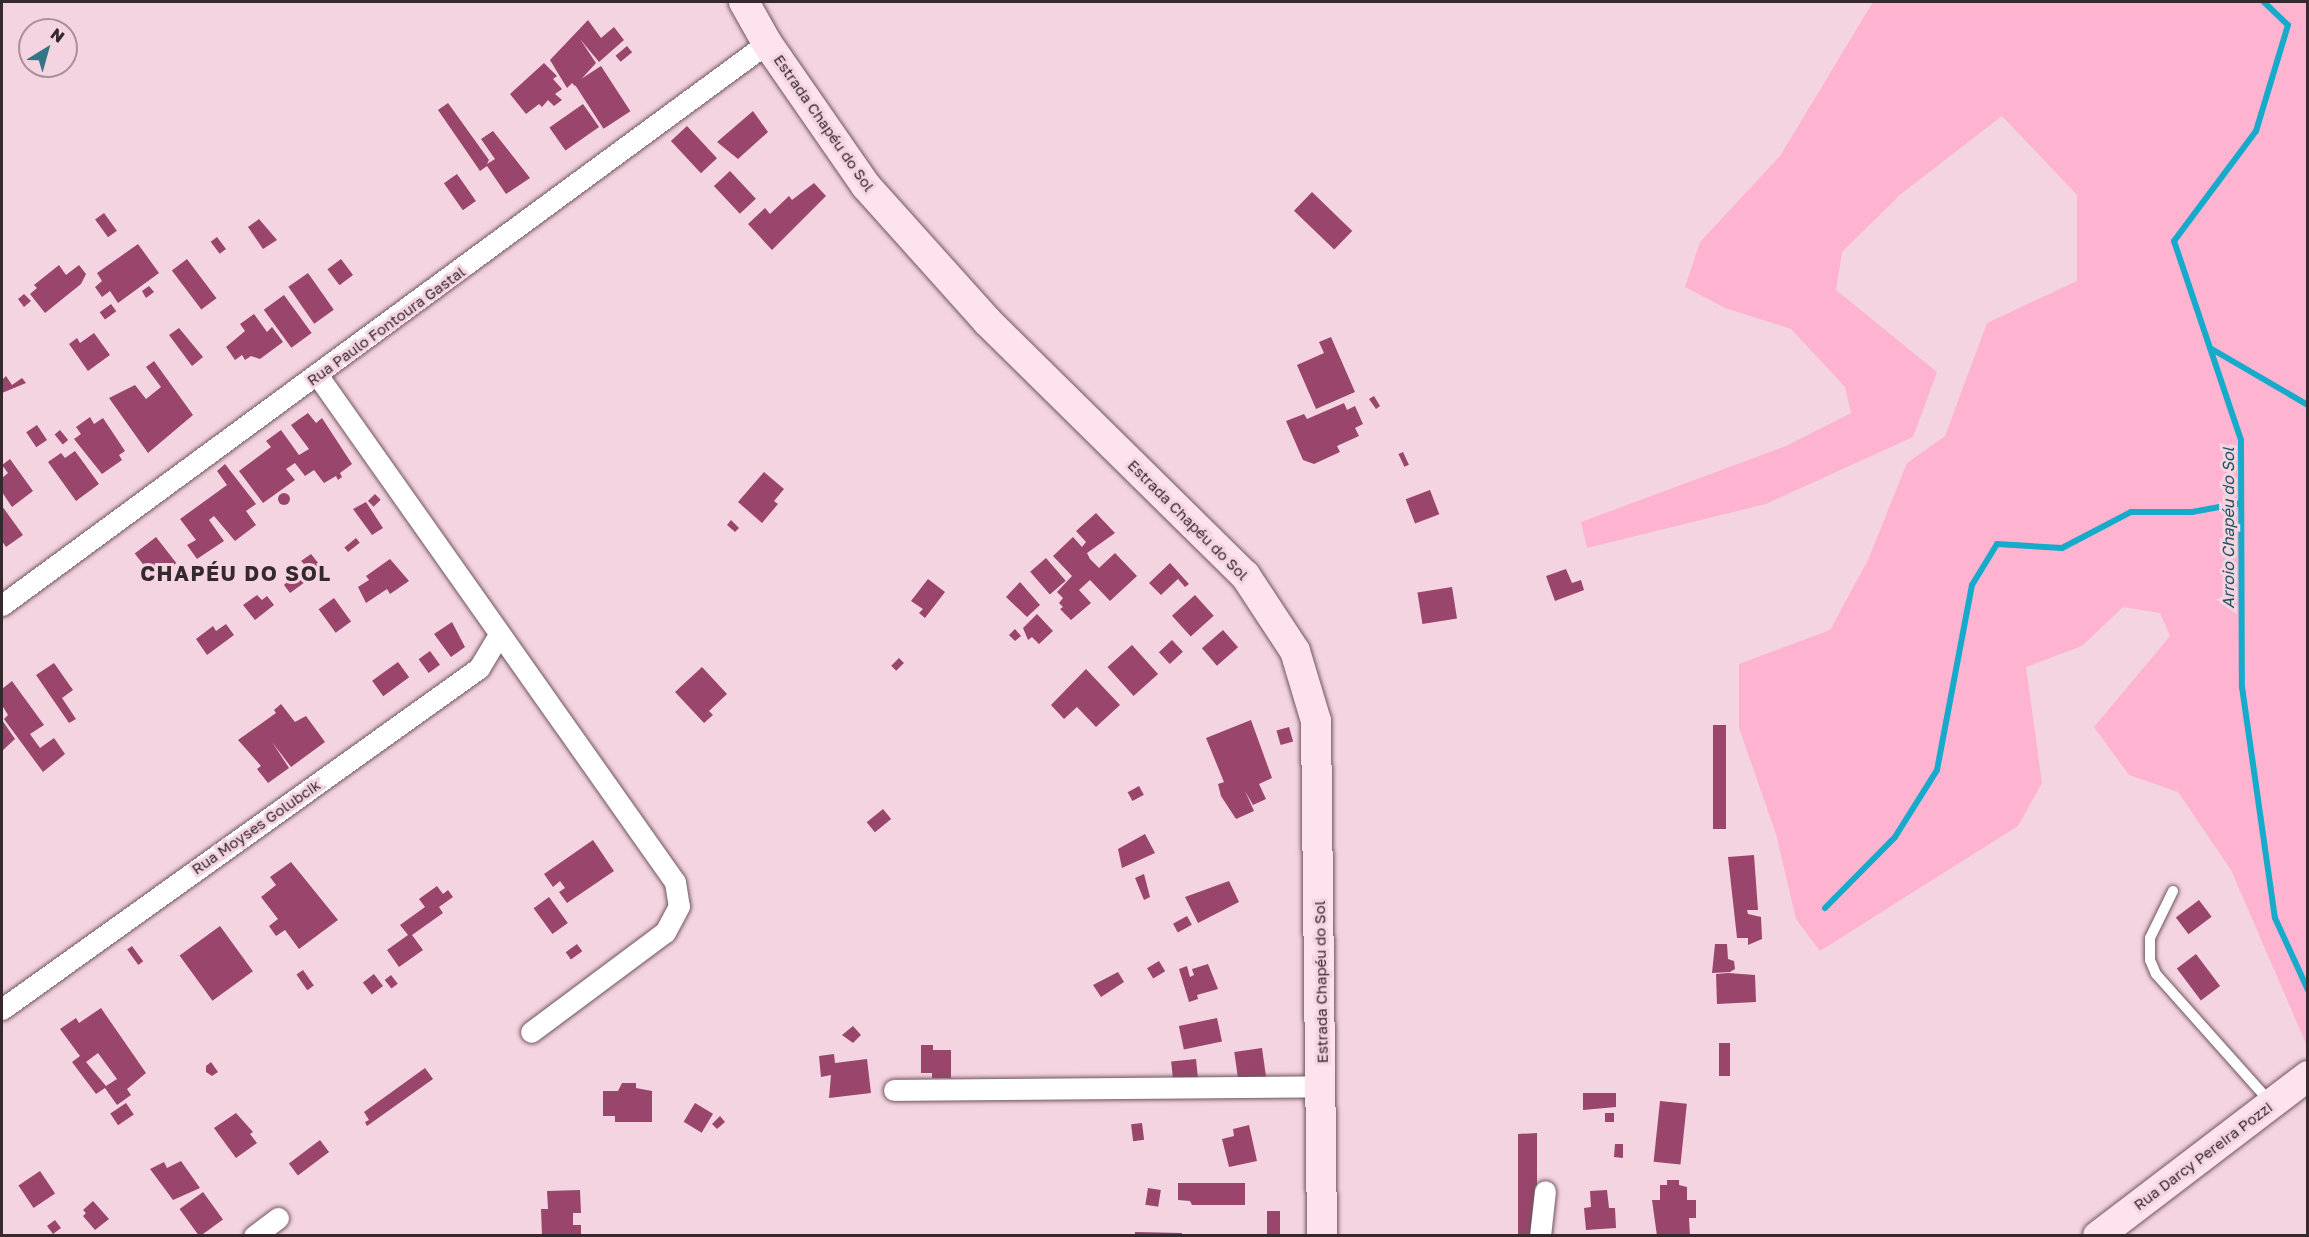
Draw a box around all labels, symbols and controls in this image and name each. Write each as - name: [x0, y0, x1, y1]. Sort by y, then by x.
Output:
- north arrow: [18, 18, 78, 78]
- text: N: [47, 24, 69, 47]
- street label: Estrada Chapéu do Sol: [770, 51, 878, 195]
- street label: Rua Paulo Fontoura Gastal: [303, 263, 469, 389]
- water label: Arroio Chapéu do Sol: [2218, 447, 2238, 609]
- street label: Estrada Chapéu do Sol: [1124, 456, 1252, 584]
- district label: CHAPÉU DO SOL: [140, 560, 332, 586]
- street label: Rua Moyses Golubcik: [188, 776, 324, 878]
- street label: Estrada Chapéu do Sol: [1311, 900, 1331, 1064]
- street label: Rua Darcy Pereira Pozzi: [2130, 1098, 2276, 1214]

